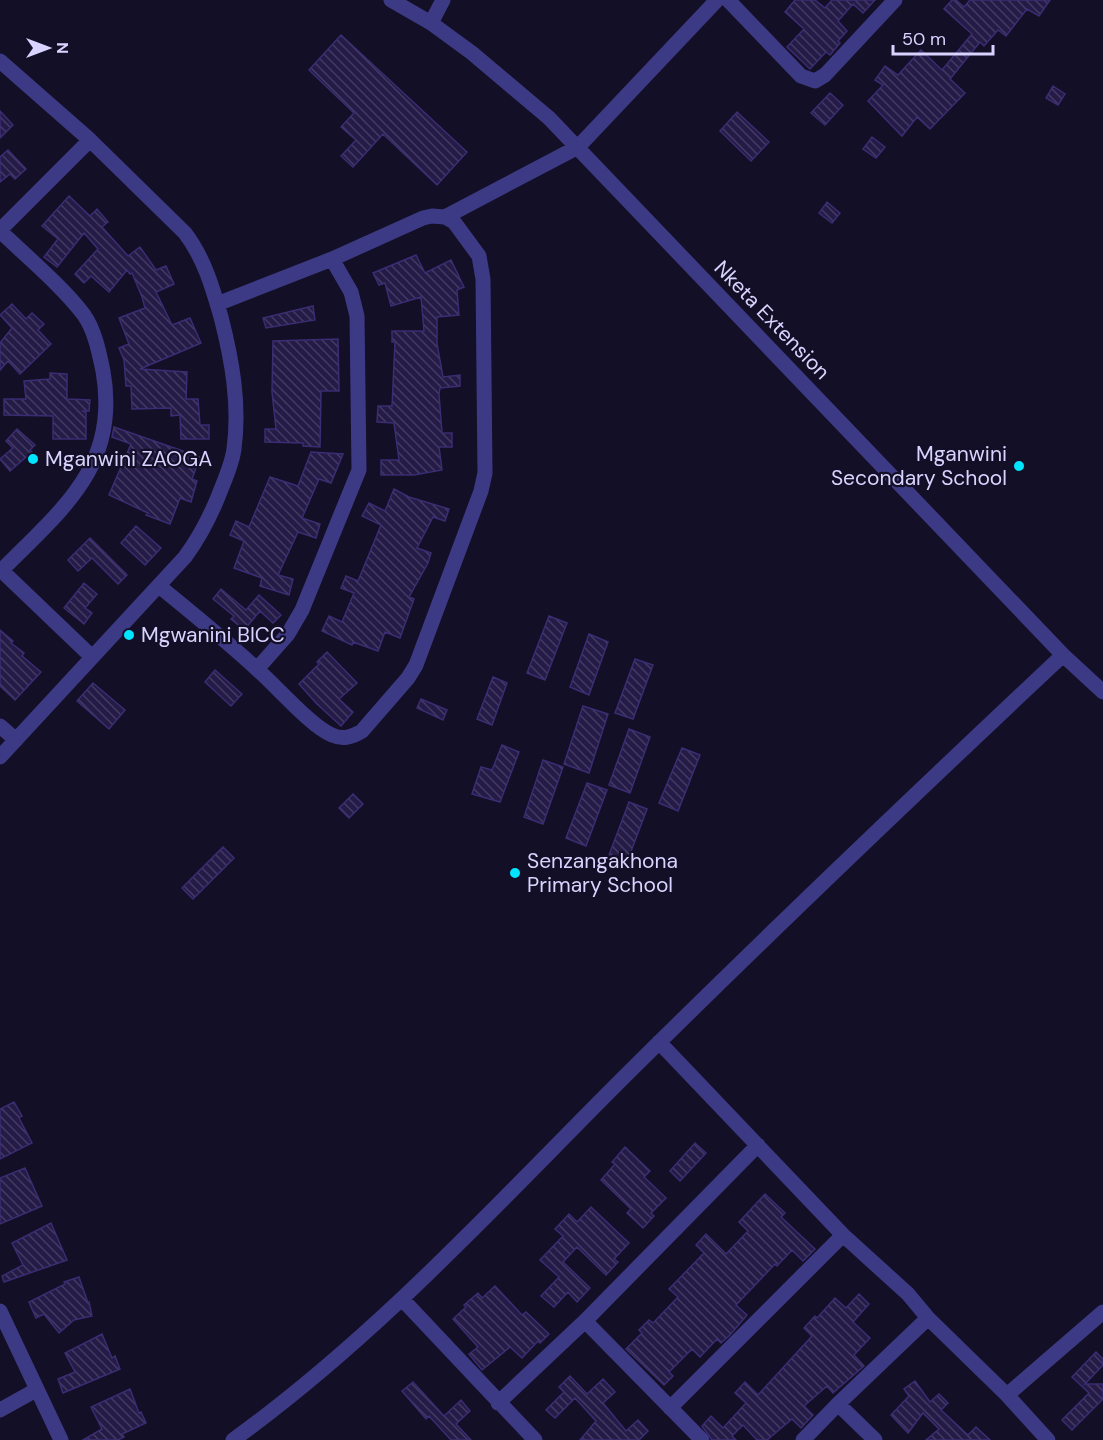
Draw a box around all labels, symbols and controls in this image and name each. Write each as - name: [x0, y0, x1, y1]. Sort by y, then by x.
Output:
- north arrow: [18, 18, 78, 78]
- scale bar: [893, 18, 994, 56]
- text: 50 m: [902, 27, 946, 51]
- text: N: [52, 42, 73, 54]
- street label: Nketa Extension: [708, 254, 836, 386]
- place label: Mganwini Secondary School: [831, 440, 1007, 492]
- place label: Mganwini ZAOGA: [45, 445, 212, 473]
- marker: Mganwini ZAOGA: [26, 452, 40, 466]
- marker: Mganwini Secondary School: [1012, 459, 1026, 473]
- place label: Mgwanini BICC: [141, 621, 285, 649]
- marker: Mgwanini BICC: [122, 628, 136, 642]
- place label: Senzangakhona Primary School: [527, 847, 678, 899]
- marker: Senzangakhona Primary School: [508, 866, 522, 880]

